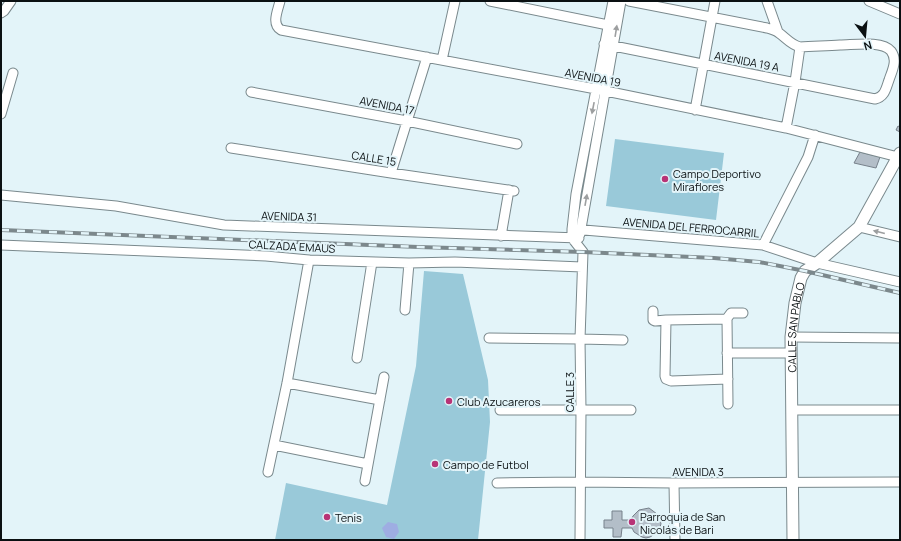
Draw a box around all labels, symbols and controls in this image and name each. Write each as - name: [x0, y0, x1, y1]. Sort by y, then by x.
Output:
- north arrow: [845, 16, 885, 56]
- one-way arrow: [613, 25, 619, 37]
- text: N: [862, 38, 874, 54]
- street label: AVENIDA 19 A: [713, 47, 781, 75]
- street label: AVENIDA 19: [564, 64, 622, 90]
- street label: AVENIDA 17: [358, 92, 416, 118]
- one-way arrow: [589, 102, 595, 114]
- street label: CALLE 15: [351, 147, 397, 169]
- place label: Campo Deportivo Miraflores: [673, 166, 762, 194]
- marker: Campo Deportivo Miraflores: [660, 174, 670, 184]
- one-way arrow: [583, 194, 589, 206]
- street label: AVENIDA 31: [261, 208, 317, 224]
- street label: AVENIDA DEL FERROCARRIL: [622, 214, 760, 240]
- one-way arrow: [873, 229, 885, 235]
- street label: CALZADA EMAUS: [248, 236, 336, 256]
- street label: CALLE SAN PABLO: [783, 281, 807, 373]
- street label: CALLE 3: [562, 372, 577, 412]
- place label: Club Azucareros: [457, 394, 541, 409]
- marker: Club Azucareros: [444, 396, 454, 406]
- place label: Campo de Futbol: [443, 457, 529, 472]
- marker: Campo de Futbol: [430, 459, 440, 469]
- street label: AVENIDA 3: [672, 464, 724, 479]
- place label: Parroquia de San Nicolás de Bari: [640, 509, 725, 537]
- place label: Tenis: [335, 510, 362, 525]
- marker: Tenis: [322, 512, 332, 522]
- marker: Parroquia de San Nicolás de Bari: [627, 517, 637, 527]

